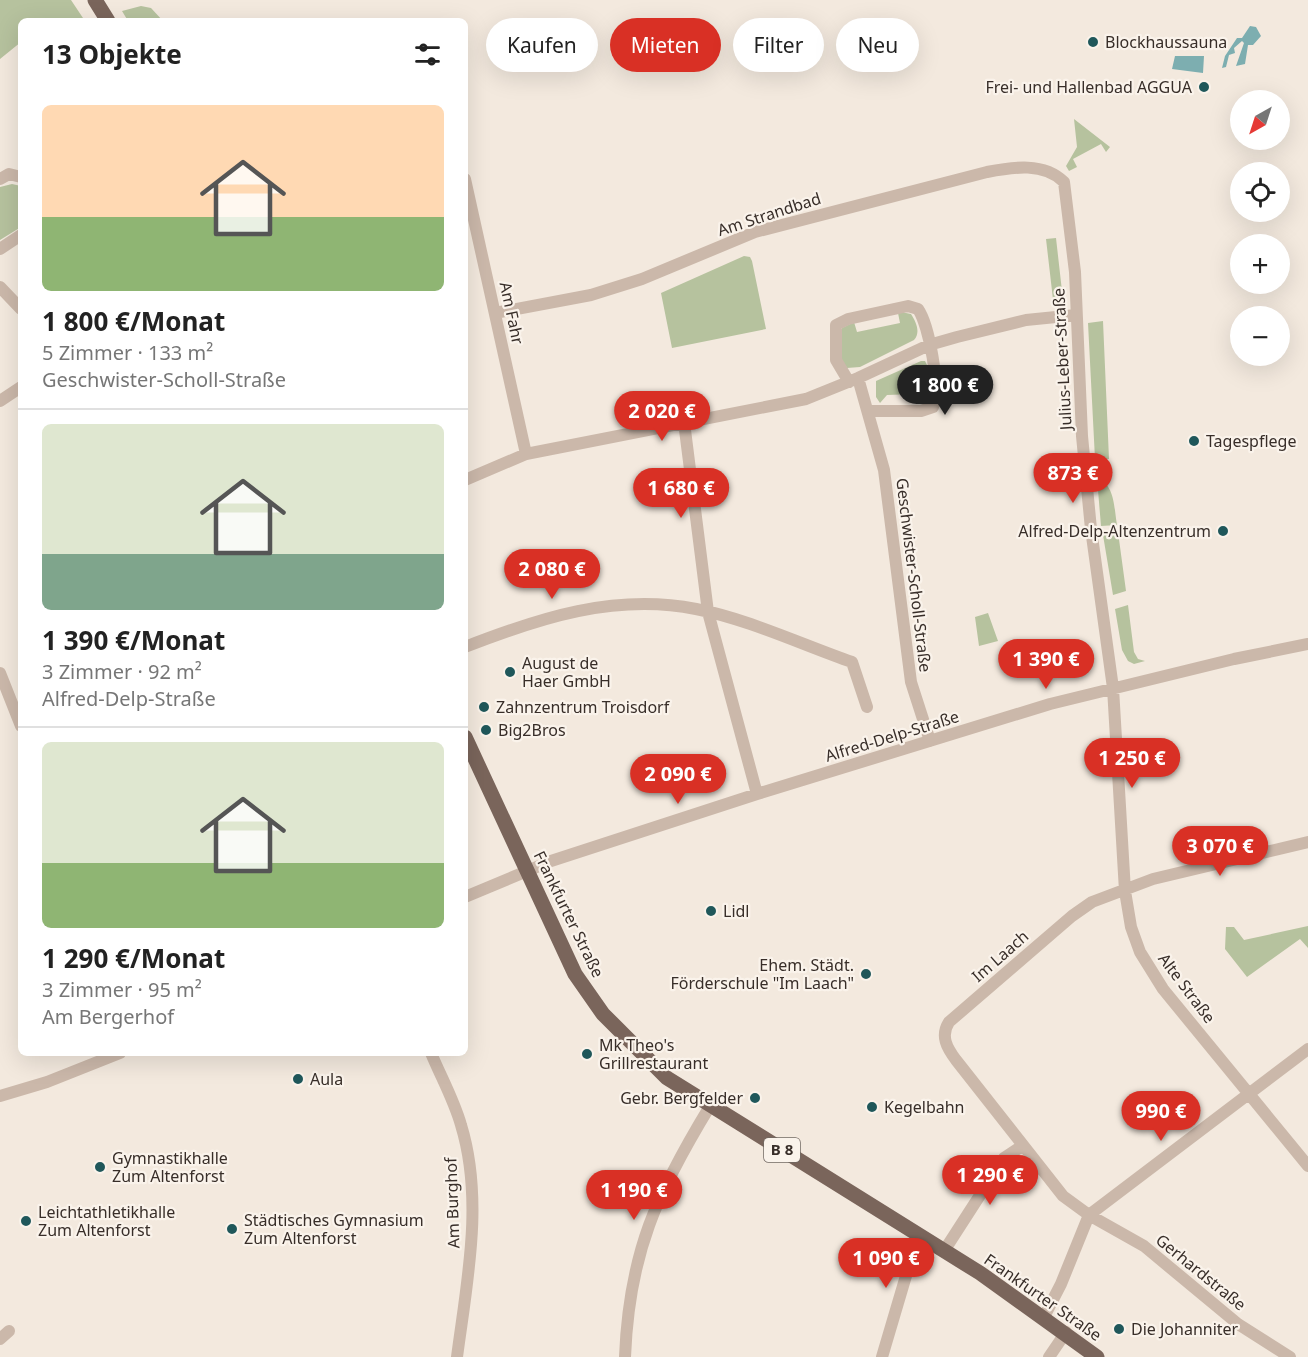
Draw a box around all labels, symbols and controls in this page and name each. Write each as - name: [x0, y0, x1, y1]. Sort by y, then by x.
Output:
- chip: Kaufen: [486, 18, 598, 72]
- chip: Mieten: [610, 18, 721, 72]
- chip: Filter: [733, 18, 824, 72]
- chip: Neu: [836, 18, 919, 72]
- place label: Blockhaussauna: [1105, 31, 1227, 53]
- marker: Blockhaussauna: [1086, 35, 1100, 49]
- text: 13 Objekte: [42, 36, 182, 72]
- icon: filters: [411, 38, 444, 71]
- place label: Frei- und Hallenbad AGGUA: [985, 76, 1193, 98]
- marker: Frei- und Hallenbad AGGUA: [1197, 80, 1211, 94]
- north arrow: [1230, 90, 1290, 150]
- map controls: [1230, 90, 1290, 366]
- icon: home: [189, 144, 297, 252]
- button: locate: [1230, 162, 1290, 222]
- street label: Am Strandbad: [714, 187, 824, 241]
- button: +: [1230, 234, 1290, 294]
- street label: Am Fahr: [495, 280, 529, 347]
- street label: Julius-Leber-Straße: [1047, 287, 1077, 433]
- text: 1 800 €/Monat: [42, 303, 225, 339]
- button: −: [1230, 306, 1290, 366]
- text: 5 Zimmer · 133 m²: [42, 339, 213, 366]
- pin: 1 800 €: [890, 365, 1000, 416]
- text: Geschwister-Scholl-Straße: [42, 366, 286, 393]
- text: 1 800 €: [911, 371, 979, 398]
- pin: 2 020 €: [607, 391, 717, 442]
- text: 2 020 €: [628, 397, 696, 424]
- place label: Tagespflege: [1206, 430, 1296, 452]
- marker: Tagespflege: [1187, 434, 1201, 448]
- pin: 873 €: [1031, 453, 1115, 504]
- text: 873 €: [1048, 459, 1098, 486]
- icon: home: [189, 463, 297, 571]
- pin: 1 680 €: [626, 468, 736, 519]
- text: 1 680 €: [647, 474, 715, 501]
- street label: Geschwister-Scholl-Straße: [891, 477, 937, 673]
- place label: Alfred-Delp-Altenzentrum: [1018, 520, 1211, 542]
- marker: Alfred-Delp-Altenzentrum: [1216, 524, 1230, 538]
- pin: 2 080 €: [497, 549, 607, 600]
- text: 2 080 €: [518, 555, 586, 582]
- text: 1 390 €/Monat: [42, 622, 225, 658]
- pin: 1 390 €: [991, 639, 1101, 690]
- text: 1 390 €: [1012, 645, 1080, 672]
- place label: August de Haer GmbH: [522, 652, 611, 692]
- text: 3 Zimmer · 92 m²: [42, 658, 202, 685]
- marker: August de Haer GmbH: [503, 665, 517, 679]
- text: Alfred-Delp-Straße: [42, 685, 216, 712]
- place label: Zahnzentrum Troisdorf: [496, 696, 671, 718]
- marker: Zahnzentrum Troisdorf: [477, 700, 491, 714]
- street label: Alfred-Delp-Straße: [822, 705, 962, 767]
- place label: Big2Bros: [498, 719, 566, 741]
- marker: Big2Bros: [479, 723, 493, 737]
- pin: 1 250 €: [1077, 738, 1187, 789]
- text: 1 250 €: [1098, 744, 1166, 771]
- pin: 2 090 €: [623, 754, 733, 805]
- text: 2 090 €: [644, 760, 712, 787]
- icon: home: [189, 781, 297, 889]
- pin: 3 070 €: [1165, 826, 1275, 877]
- text: 3 070 €: [1186, 832, 1254, 859]
- street label: Frankfurter Straße: [529, 847, 609, 981]
- place label: Lidl: [723, 900, 749, 922]
- marker: Lidl: [704, 904, 718, 918]
- street label: Im Laach: [967, 925, 1033, 987]
- text: 1 290 €/Monat: [42, 940, 225, 976]
- street label: Alte Straße: [1153, 949, 1221, 1027]
- place label: Ehem. Städt. Förderschule "Im Laach": [670, 954, 854, 994]
- marker: Ehem. Städt. Förderschule "Im Laach": [859, 967, 873, 981]
- text: 3 Zimmer · 95 m²: [42, 976, 202, 1003]
- text: Am Bergerhof: [42, 1003, 174, 1030]
- place label: Mk Theo's Grillrestaurant: [599, 1034, 708, 1074]
- marker: Mk Theo's Grillrestaurant: [580, 1047, 594, 1061]
- place label: Aula: [310, 1068, 343, 1090]
- marker: Aula: [291, 1072, 305, 1086]
- place label: Gebr. Bergfelder: [620, 1087, 743, 1109]
- marker: Gebr. Bergfelder: [748, 1091, 762, 1105]
- pin: 990 €: [1119, 1091, 1203, 1142]
- place label: Kegelbahn: [884, 1096, 965, 1118]
- text: 990 €: [1136, 1097, 1186, 1124]
- marker: Kegelbahn: [865, 1100, 879, 1114]
- road number: B 8: [764, 1138, 800, 1162]
- place label: Gymnastikhalle Zum Altenforst: [112, 1147, 228, 1187]
- pin: 1 290 €: [935, 1155, 1045, 1206]
- street label: Am Burghof: [439, 1156, 465, 1249]
- marker: Gymnastikhalle Zum Altenforst: [93, 1160, 107, 1174]
- text: 1 290 €: [956, 1161, 1024, 1188]
- pin: 1 190 €: [579, 1170, 689, 1221]
- text: 1 190 €: [600, 1176, 668, 1203]
- place label: Leichtathletikhalle Zum Altenforst: [38, 1201, 175, 1241]
- place label: Städtisches Gymnasium Zum Altenforst: [244, 1209, 424, 1249]
- marker: Leichtathletikhalle Zum Altenforst: [19, 1214, 33, 1228]
- marker: Städtisches Gymnasium Zum Altenforst: [225, 1222, 239, 1236]
- street label: Gerhardstraße: [1151, 1229, 1251, 1315]
- pin: 1 090 €: [831, 1238, 941, 1289]
- text: 1 090 €: [852, 1244, 920, 1271]
- street label: Frankfurter Straße: [980, 1248, 1106, 1346]
- place label: Die Johanniter: [1131, 1318, 1239, 1340]
- marker: Die Johanniter: [1112, 1322, 1126, 1336]

